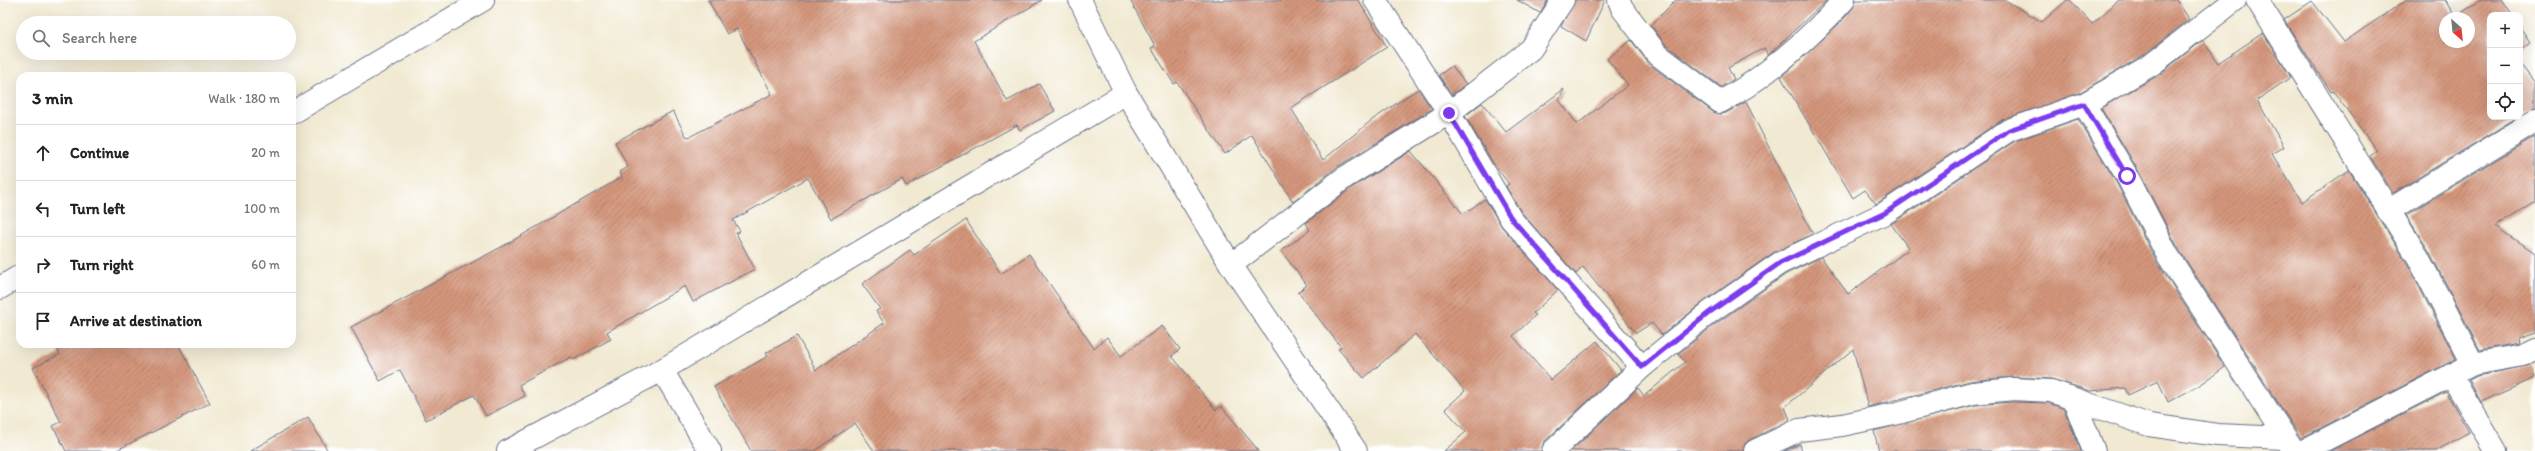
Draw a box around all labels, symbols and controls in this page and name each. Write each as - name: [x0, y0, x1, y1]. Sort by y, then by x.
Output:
- north arrow: [2439, 12, 2475, 48]
- map controls: [2487, 12, 2523, 120]
- button: +: [2487, 12, 2523, 48]
- search box: [16, 16, 296, 60]
- icon: search: [30, 27, 52, 49]
- text: Search here: [62, 29, 137, 47]
- button: −: [2487, 48, 2523, 84]
- button: locate: [2487, 84, 2523, 120]
- text: 3 min: [32, 88, 73, 108]
- text: Walk · 180 m: [208, 91, 280, 106]
- route end: [1440, 104, 1458, 122]
- icon: ahead: [32, 142, 54, 164]
- text: Continue: [70, 144, 129, 162]
- text: 20 m: [251, 145, 280, 160]
- route start: [2118, 167, 2136, 185]
- icon: left: [32, 198, 54, 220]
- text: Turn left: [70, 200, 125, 218]
- text: 100 m: [244, 201, 280, 216]
- icon: right: [32, 254, 54, 276]
- text: Turn right: [70, 256, 134, 274]
- text: 60 m: [251, 257, 280, 272]
- icon: arrive: [32, 310, 54, 332]
- text: Arrive at destination: [70, 312, 202, 330]

